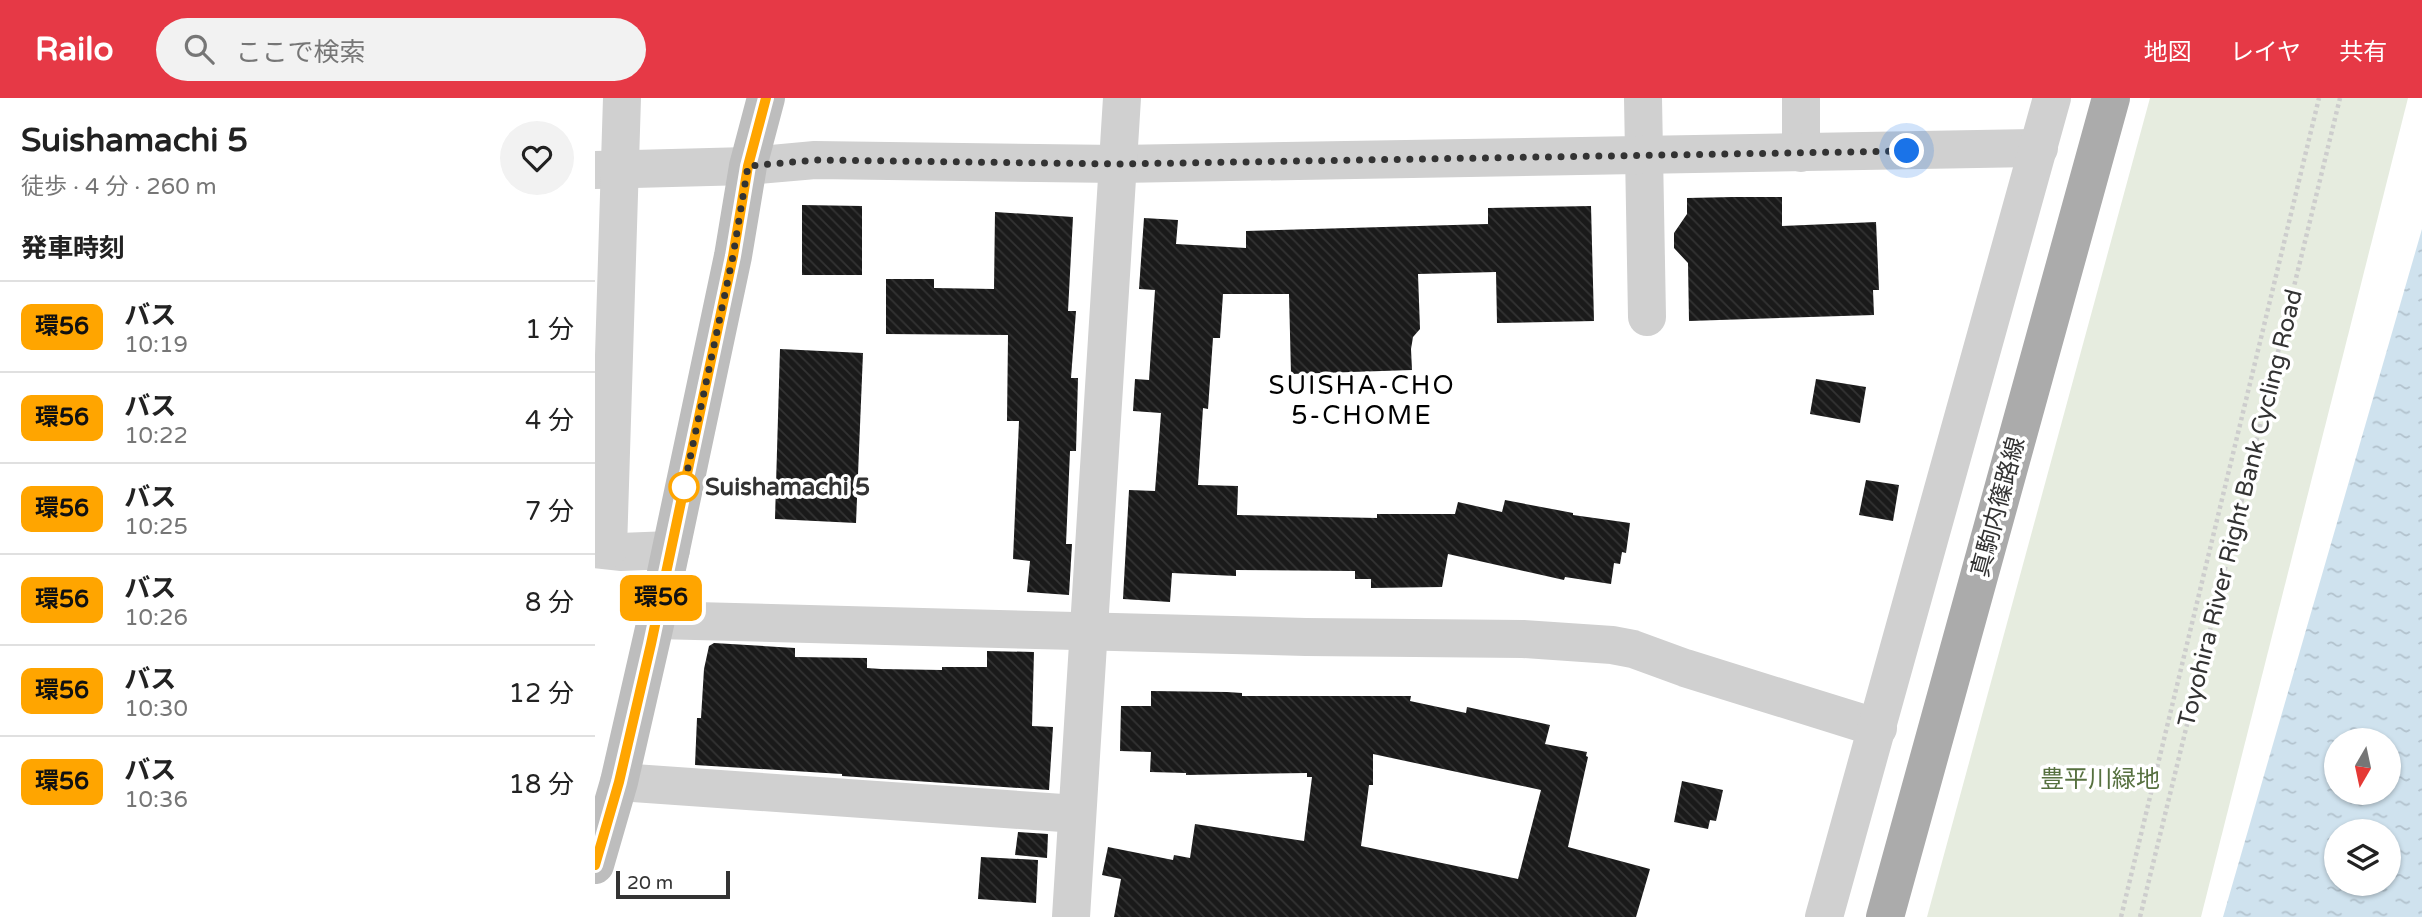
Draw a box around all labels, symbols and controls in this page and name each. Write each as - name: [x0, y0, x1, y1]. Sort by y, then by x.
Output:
- search box: [156, 18, 646, 81]
- text: Railo: [35, 30, 114, 69]
- icon: search: [180, 30, 218, 68]
- text: ここで検索: [236, 37, 366, 68]
- text: 地図: [2144, 38, 2192, 67]
- text: レイヤ: [2230, 38, 2301, 67]
- text: 共有: [2339, 38, 2387, 67]
- text: Suishamachi 5: [21, 121, 248, 160]
- button: heart: [500, 121, 574, 195]
- your location: [1889, 133, 1924, 168]
- text: 徒歩 · 4 分 · 260 m: [21, 173, 217, 201]
- text: 発車時刻: [21, 233, 125, 264]
- street label: Toyohira River Right Bank Cycling Road: [2172, 286, 2309, 730]
- text: バス: [124, 300, 176, 331]
- text: 環56: [35, 312, 89, 341]
- text: 1 分: [525, 314, 574, 345]
- text: 10:19: [124, 331, 188, 359]
- district label: SUISHA-CHO 5-CHOME: [1268, 370, 1456, 431]
- text: バス: [124, 391, 176, 422]
- text: 環56: [35, 403, 89, 432]
- text: 4 分: [525, 405, 574, 436]
- text: 10:22: [124, 422, 188, 450]
- street label: 真駒内篠路線: [1966, 434, 2031, 580]
- marker: Suishamachi 5: [669, 472, 699, 502]
- place label: Suishamachi 5: [705, 473, 870, 502]
- text: バス: [124, 482, 176, 513]
- text: 環56: [35, 494, 89, 523]
- text: 7 分: [525, 496, 574, 527]
- text: 10:25: [124, 513, 188, 541]
- text: バス: [124, 573, 176, 604]
- line badge: 環56: [621, 575, 701, 621]
- text: 環56: [634, 583, 688, 612]
- text: 環56: [35, 585, 89, 614]
- text: 8 分: [525, 587, 574, 618]
- text: 10:26: [124, 604, 188, 632]
- text: バス: [124, 664, 176, 695]
- text: 環56: [35, 676, 89, 705]
- text: 12 分: [509, 678, 574, 709]
- text: 10:30: [124, 695, 188, 723]
- north arrow: [2324, 728, 2401, 805]
- map controls: [2324, 728, 2401, 896]
- text: バス: [124, 755, 176, 786]
- park label: 豊平川緑地: [2040, 765, 2160, 794]
- text: 環56: [35, 767, 89, 796]
- text: 18 分: [509, 769, 574, 800]
- text: 10:36: [124, 786, 188, 814]
- button: layers: [2324, 819, 2401, 896]
- scale bar: [616, 868, 730, 900]
- text: 20 m: [627, 872, 673, 894]

